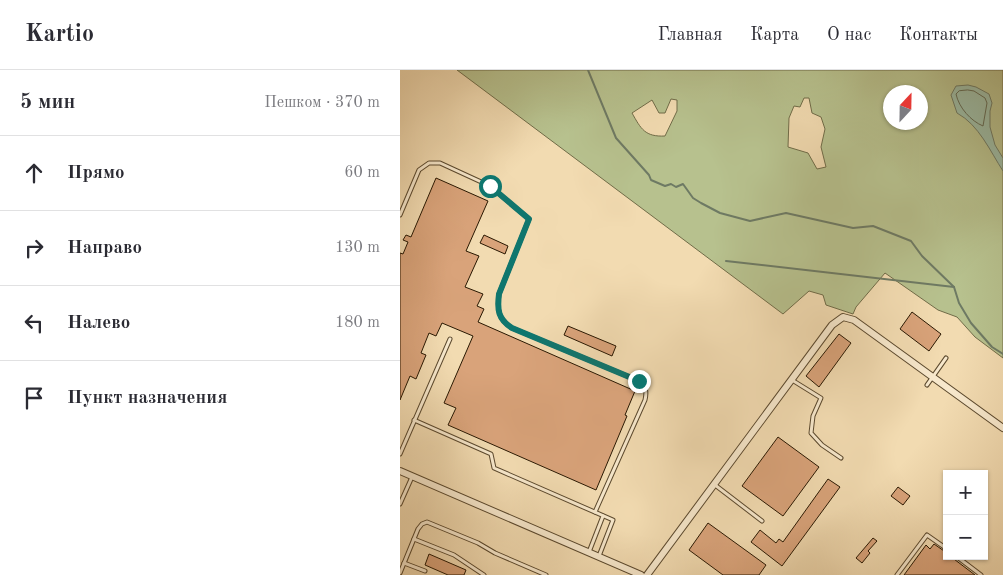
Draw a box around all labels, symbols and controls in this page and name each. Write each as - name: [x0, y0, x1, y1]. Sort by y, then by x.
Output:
- text: Kartio: [25, 23, 94, 47]
- text: Главная: [658, 26, 722, 44]
- text: Карта: [750, 26, 799, 44]
- text: О нас: [827, 26, 871, 44]
- text: Контакты: [899, 26, 978, 44]
- north arrow: [883, 85, 928, 130]
- text: 5 мин: [20, 92, 75, 113]
- text: Пешком · 370 m: [264, 95, 380, 111]
- icon: ahead: [20, 159, 48, 187]
- text: Прямо: [67, 164, 125, 183]
- text: 60 m: [344, 165, 380, 181]
- route start: [479, 175, 502, 198]
- icon: right: [20, 234, 48, 262]
- text: Направо: [67, 239, 142, 258]
- text: 130 m: [335, 240, 380, 256]
- icon: left: [20, 309, 48, 337]
- text: Налево: [67, 314, 130, 333]
- text: 180 m: [335, 315, 380, 331]
- route end: [628, 370, 651, 393]
- icon: arrive: [20, 384, 48, 412]
- text: Пункт назначения: [67, 389, 227, 408]
- map controls: [943, 470, 988, 560]
- button: +: [943, 470, 988, 515]
- button: −: [943, 515, 988, 560]

